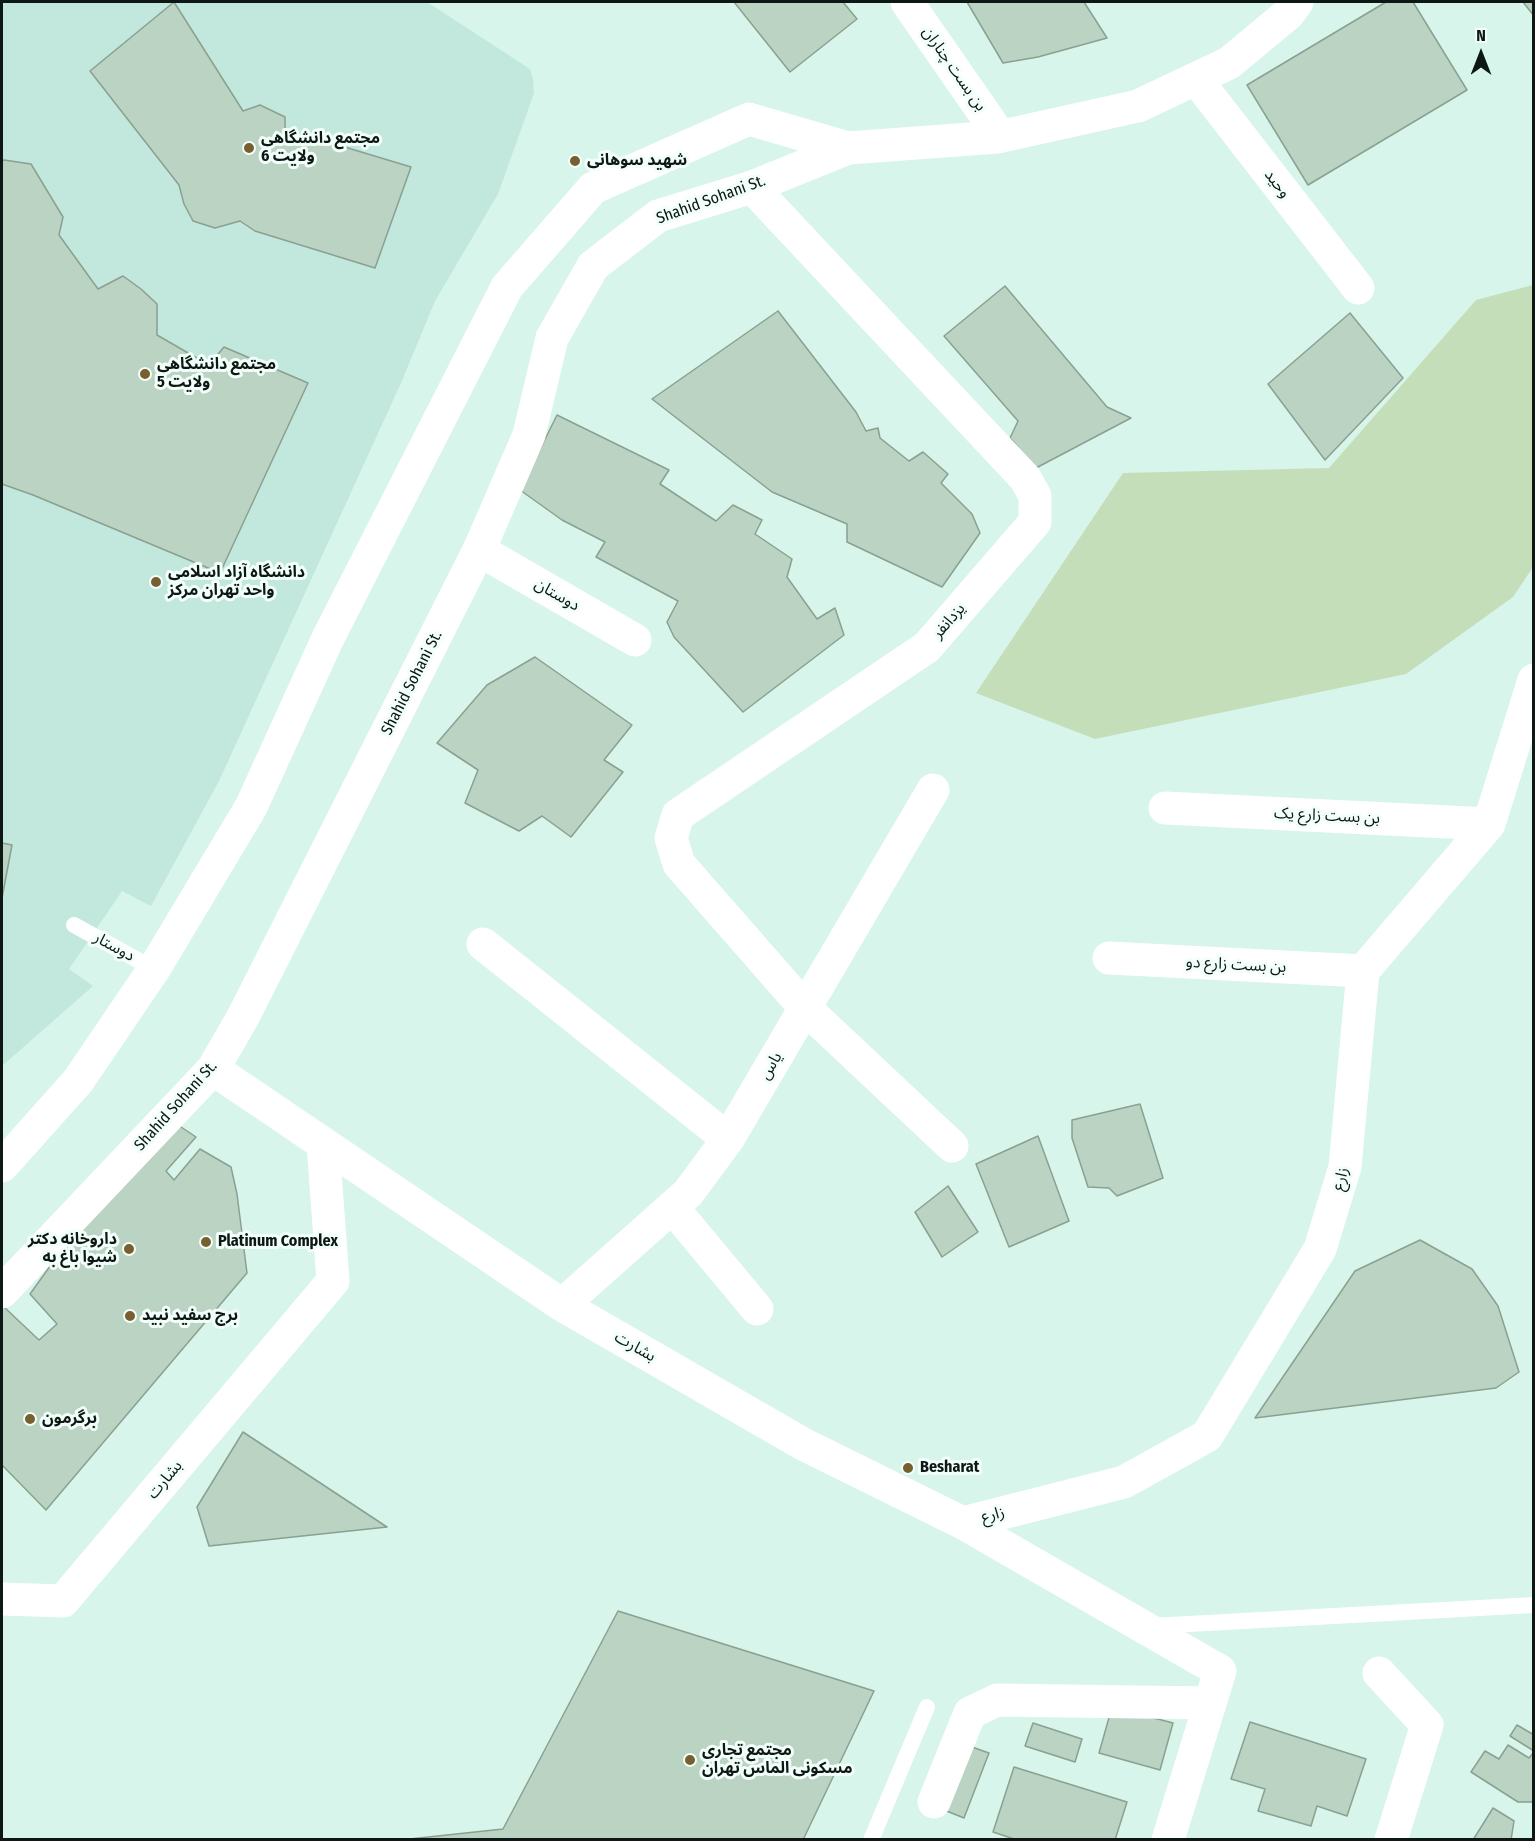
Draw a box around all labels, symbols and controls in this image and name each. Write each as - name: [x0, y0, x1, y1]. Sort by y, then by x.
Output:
- street label: بن بست چناران: [918, 23, 990, 115]
- north arrow: [1451, 24, 1511, 84]
- text: N: [1476, 26, 1486, 45]
- place label: مجتمع دانشگاهی ولایت 6: [261, 129, 380, 167]
- marker: مجتمع دانشگاهی ولایت 6: [242, 141, 256, 155]
- place label: شهید سوهانی: [587, 151, 687, 171]
- marker: شهید سوهانی: [568, 154, 582, 168]
- street label: وحید: [1260, 166, 1294, 202]
- street label: Shahid Sohani St.: [654, 171, 768, 229]
- place label: مجتمع دانشگاهی ولایت 5: [157, 355, 276, 393]
- marker: مجتمع دانشگاهی ولایت 5: [138, 367, 152, 381]
- place label: دانشگاه آزاد اسلامی واحد تهران مرکز: [168, 563, 305, 601]
- street label: دوستان: [531, 574, 583, 616]
- marker: دانشگاه آزاد اسلامی واحد تهران مرکز: [149, 575, 163, 589]
- street label: یزدانفر: [928, 599, 970, 643]
- street label: Shahid Sohani St.: [377, 628, 447, 738]
- street label: بن بست زارع یک: [1273, 804, 1381, 828]
- street label: دوستار: [90, 928, 138, 966]
- street label: بن بست زارع دو: [1185, 953, 1287, 977]
- street label: یاس: [755, 1049, 787, 1083]
- street label: Shahid Sohani St.: [131, 1057, 221, 1155]
- street label: زارع: [1329, 1165, 1353, 1193]
- place label: داروخانه دکتر شیوا باغ به: [28, 1230, 117, 1268]
- place label: Platinum Complex: [218, 1232, 338, 1252]
- marker: Platinum Complex: [199, 1235, 213, 1249]
- marker: داروخانه دکتر شیوا باغ به: [122, 1242, 136, 1256]
- place label: برج سفید نبید: [142, 1306, 238, 1326]
- marker: برج سفید نبید: [123, 1309, 137, 1323]
- street label: بشارت: [611, 1328, 659, 1366]
- place label: برگرمون: [42, 1409, 97, 1429]
- marker: برگرمون: [23, 1412, 37, 1426]
- street label: بشارت: [143, 1457, 187, 1503]
- place label: Besharat: [920, 1458, 979, 1478]
- marker: Besharat: [901, 1461, 915, 1475]
- street label: زارع: [979, 1503, 1007, 1527]
- place label: مجتمع تجاری مسکونی الماس تهران: [702, 1741, 853, 1779]
- marker: مجتمع تجاری مسکونی الماس تهران: [683, 1753, 697, 1767]

